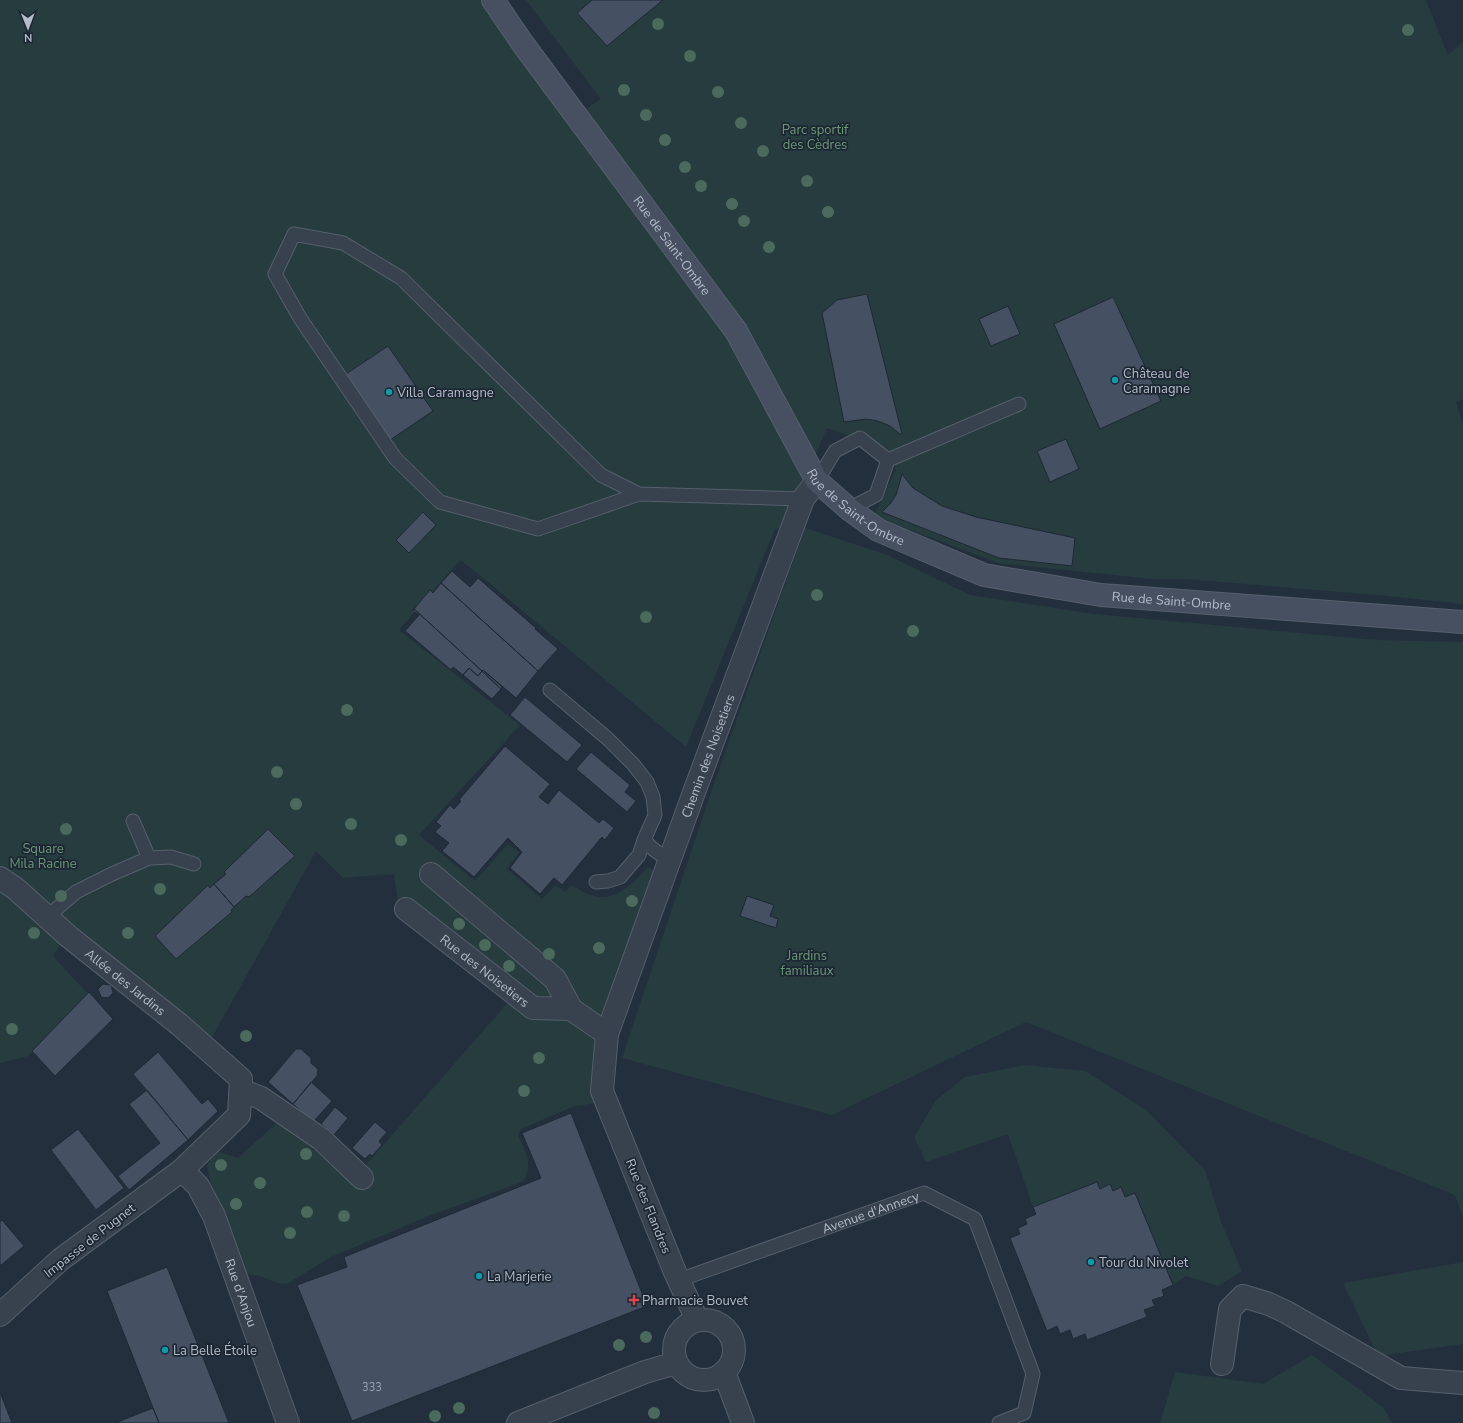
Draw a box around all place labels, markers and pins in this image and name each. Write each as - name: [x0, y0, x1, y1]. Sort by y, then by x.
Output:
- place label: Château de Caramagne: [1123, 365, 1190, 398]
- marker: Château de Caramagne: [1110, 375, 1120, 385]
- place label: Villa Caramagne: [396, 384, 494, 402]
- marker: Villa Caramagne: [384, 387, 394, 397]
- place label: Tour du Nivolet: [1099, 1254, 1189, 1272]
- marker: Tour du Nivolet: [1086, 1257, 1096, 1267]
- place label: La Marjerie: [487, 1268, 552, 1286]
- marker: La Marjerie: [474, 1271, 484, 1281]
- place label: Pharmacie Bouvet: [642, 1292, 748, 1310]
- marker: Pharmacie Bouvet: [629, 1295, 639, 1305]
- place label: La Belle Étoile: [173, 1341, 257, 1360]
- marker: La Belle Étoile: [160, 1345, 170, 1355]

